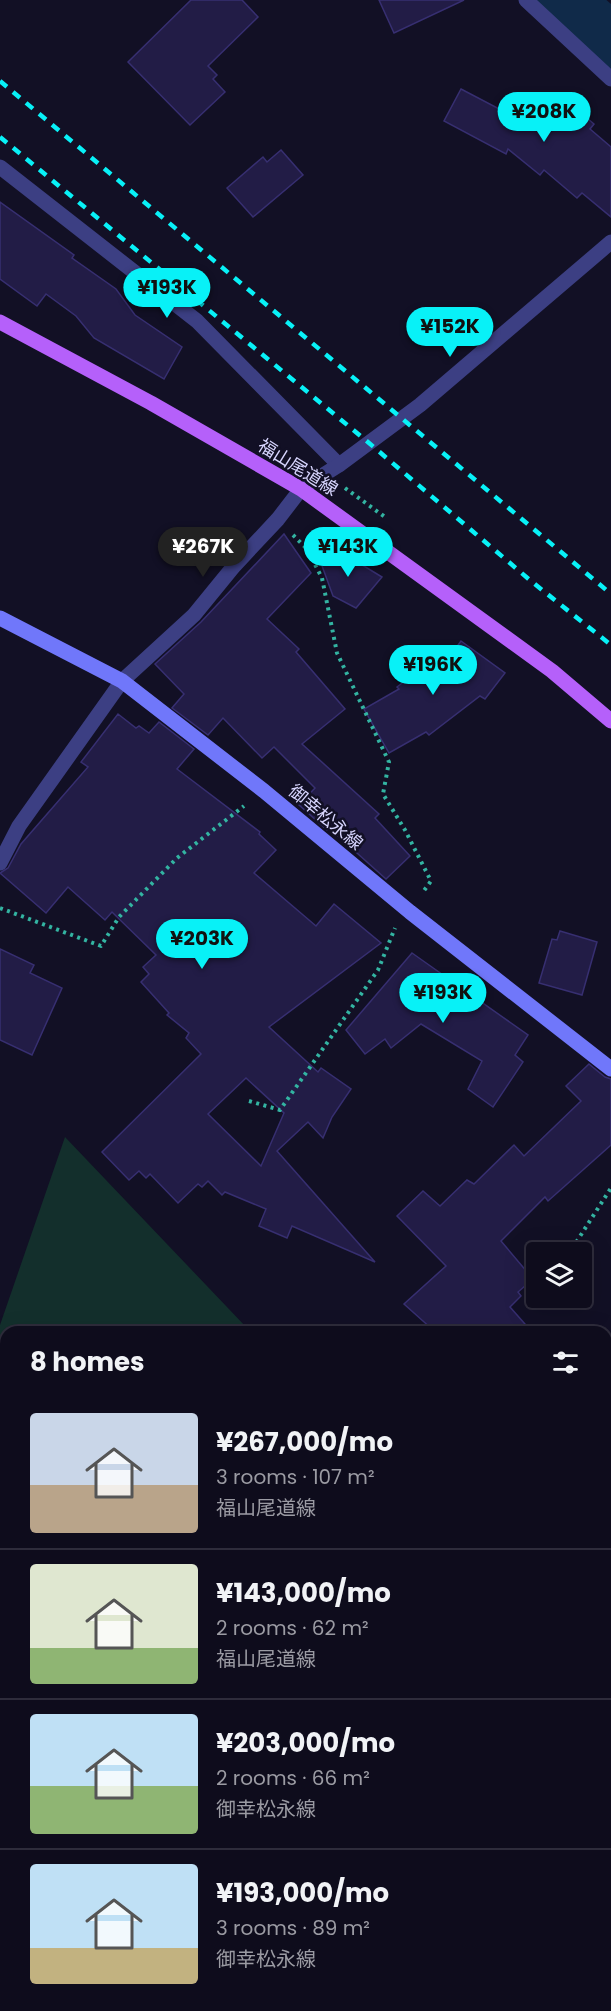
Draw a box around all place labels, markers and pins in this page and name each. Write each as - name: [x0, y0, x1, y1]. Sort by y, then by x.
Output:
- pin: ¥208K: [502, 92, 586, 143]
- pin: ¥193K: [125, 268, 209, 319]
- pin: ¥152K: [408, 307, 492, 358]
- pin: ¥267K: [161, 527, 245, 578]
- pin: ¥143K: [306, 527, 390, 578]
- pin: ¥196K: [391, 645, 475, 696]
- pin: ¥203K: [160, 919, 244, 970]
- pin: ¥193K: [401, 973, 485, 1024]

